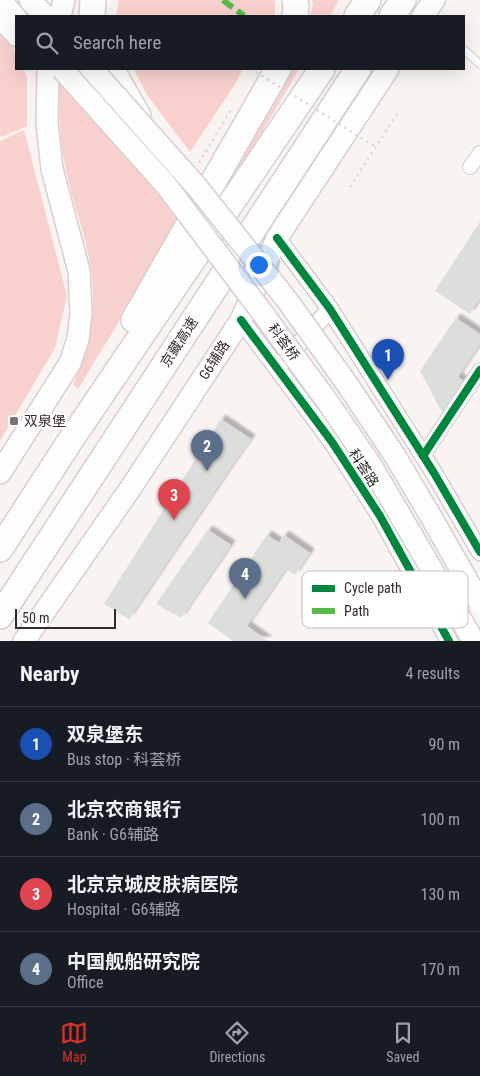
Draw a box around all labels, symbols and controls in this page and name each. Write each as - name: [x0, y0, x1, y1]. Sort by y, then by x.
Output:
- search box: [15, 15, 465, 70]
- icon: search: [33, 29, 61, 57]
- text: Search here: [73, 31, 161, 54]
- your location: [246, 252, 272, 278]
- street label: 京藏高速: [157, 314, 201, 370]
- street label: 科荟桥: [265, 320, 303, 364]
- street label: G6辅路: [196, 338, 232, 382]
- pin: 1: [372, 339, 404, 380]
- place label: 双泉堡: [24, 413, 66, 429]
- marker: 双泉堡: [8, 415, 20, 427]
- pin: 2: [191, 430, 223, 471]
- street label: 科荟路: [346, 446, 382, 490]
- pin: 3: [158, 479, 190, 520]
- pin: 4: [229, 558, 261, 599]
- legend: [302, 571, 468, 628]
- text: Cycle path: [344, 580, 402, 596]
- text: Path: [344, 603, 369, 619]
- scale bar: [15, 606, 116, 629]
- text: 50 m: [22, 610, 50, 626]
- text: Nearby: [20, 662, 79, 686]
- text: 4 results: [405, 664, 460, 683]
- text: 双泉堡东: [67, 723, 143, 746]
- text: 1: [32, 735, 40, 754]
- text: 90 m: [428, 735, 460, 754]
- text: Bus stop · 科荟桥: [67, 750, 181, 769]
- text: 北京农商银行: [67, 798, 181, 821]
- text: 2: [32, 810, 40, 829]
- text: 100 m: [421, 810, 460, 829]
- text: Bank · G6辅路: [67, 825, 159, 844]
- text: 北京京城皮肤病医院: [67, 873, 238, 896]
- text: 3: [32, 885, 40, 904]
- text: 130 m: [421, 885, 460, 904]
- text: Hospital · G6辅路: [67, 900, 180, 919]
- text: 中国舰船研究院: [67, 950, 200, 973]
- text: 4: [32, 960, 40, 979]
- text: 170 m: [421, 960, 460, 979]
- text: Office: [67, 973, 103, 992]
- tab: Map: [60, 1019, 88, 1065]
- tab: Directions: [209, 1019, 265, 1065]
- tab: Saved: [386, 1019, 420, 1065]

